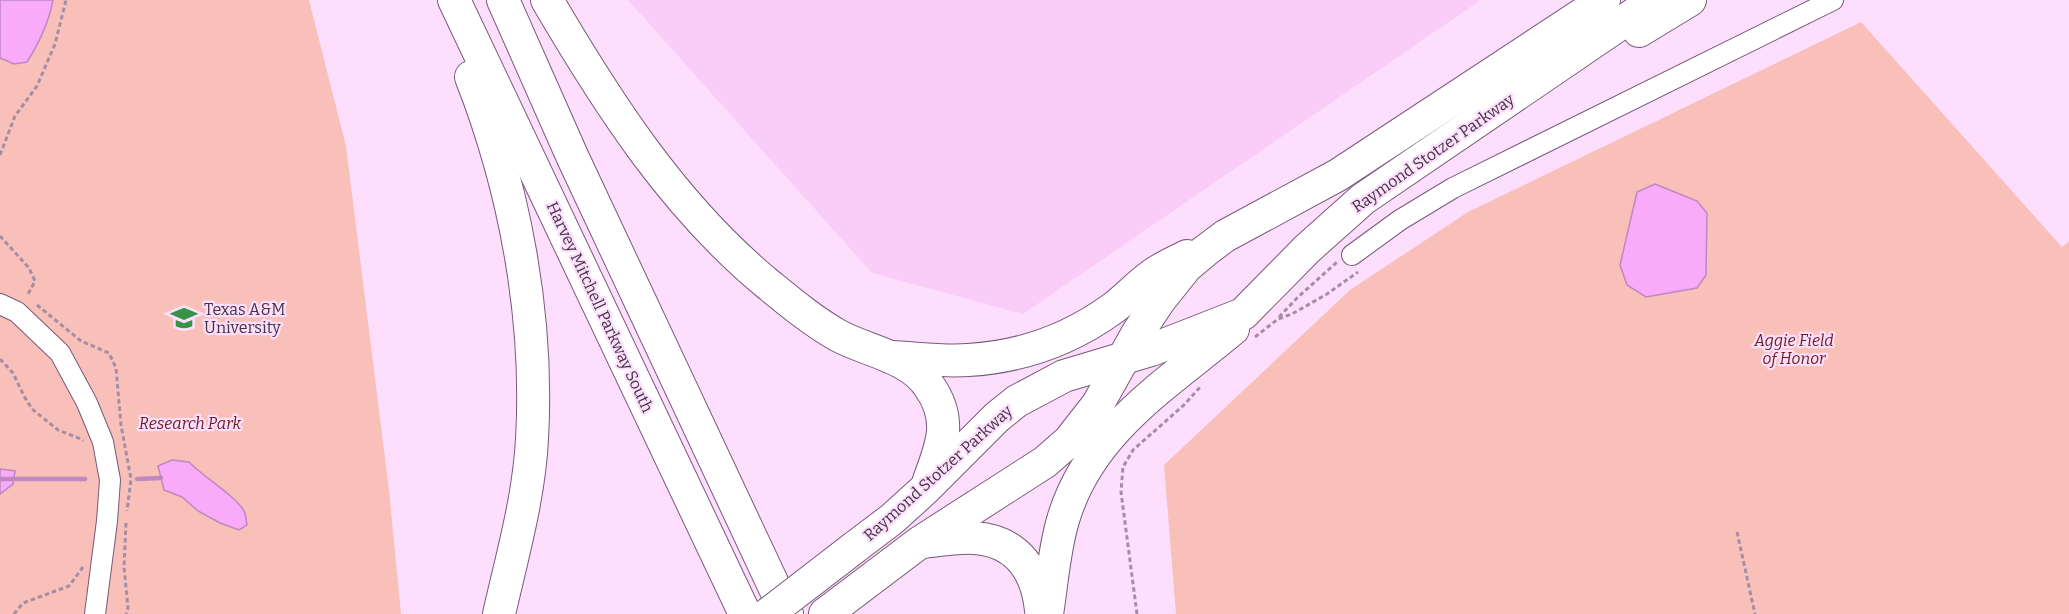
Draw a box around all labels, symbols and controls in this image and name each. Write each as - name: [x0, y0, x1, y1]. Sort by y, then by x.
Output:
- street label: Raymond Stotzer Parkway: [1348, 89, 1518, 216]
- street label: Harvey Mitchell Parkway South: [543, 199, 657, 415]
- place label: Texas A&M University: [204, 300, 285, 337]
- school or university icon: Texas A&M University: [169, 303, 199, 333]
- park label: Aggie Field of Honor: [1753, 331, 1834, 368]
- street label: Raymond Stotzer Parkway: [860, 401, 1017, 545]
- park label: Research Park: [139, 414, 242, 433]

